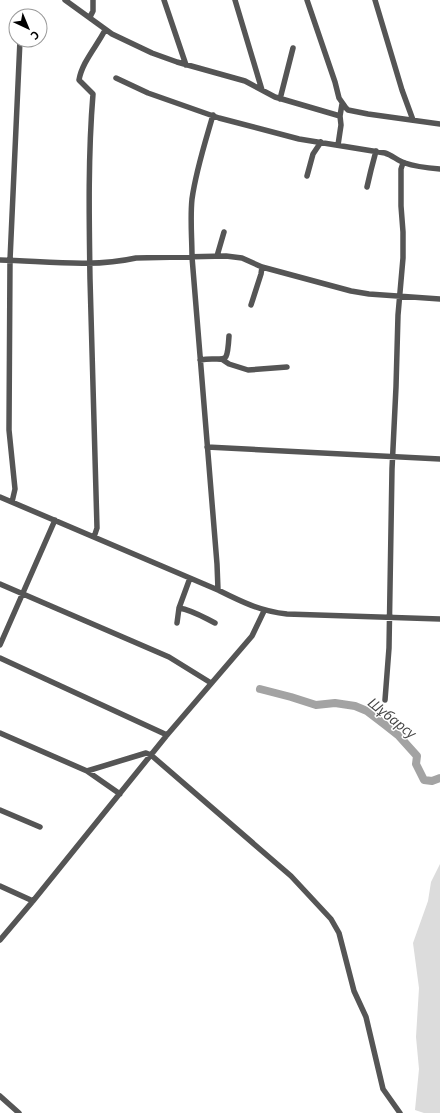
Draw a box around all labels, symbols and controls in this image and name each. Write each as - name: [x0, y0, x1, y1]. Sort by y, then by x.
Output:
- north arrow: [8, 8, 48, 48]
- text: С: [28, 28, 43, 43]
- water label: Шұбарсу: [364, 693, 422, 743]

